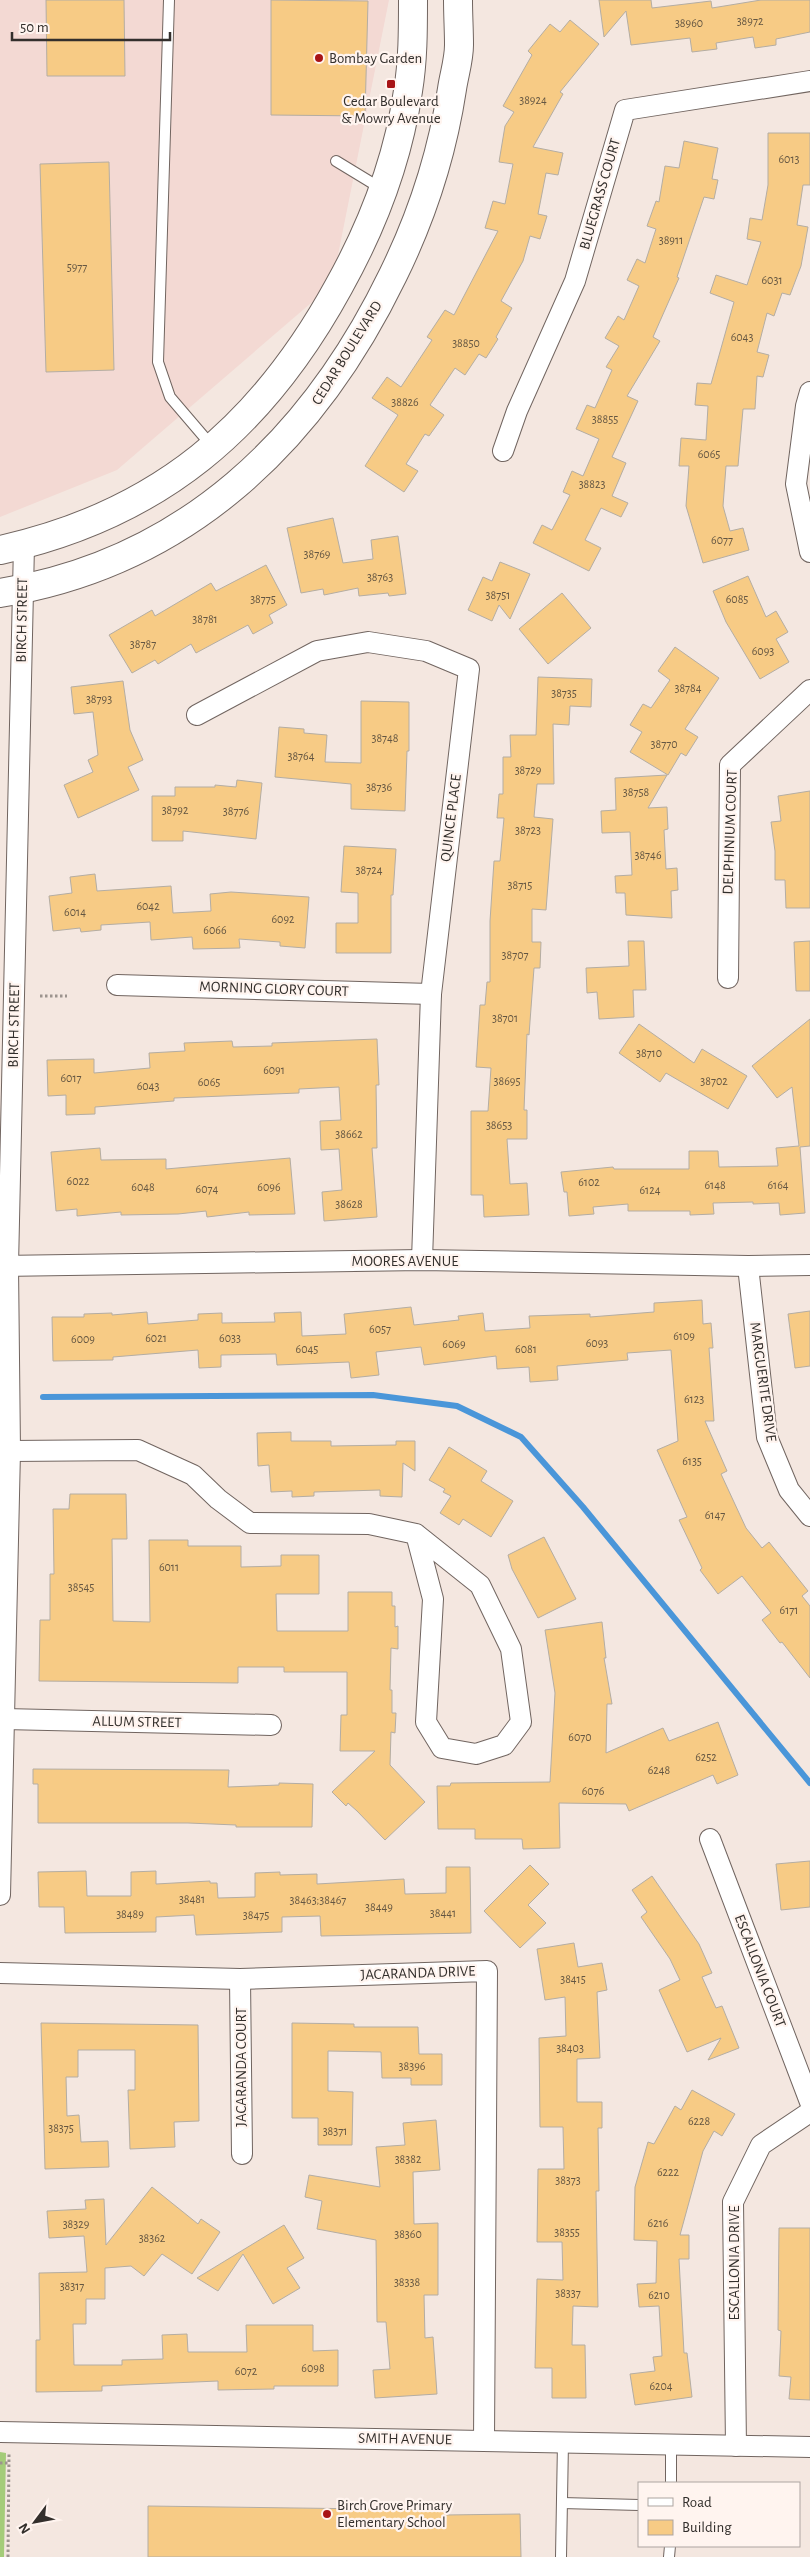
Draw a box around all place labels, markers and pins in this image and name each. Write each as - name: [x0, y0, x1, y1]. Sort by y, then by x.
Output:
- place label: Bombay Garden: [329, 51, 422, 66]
- marker: Bombay Garden: [313, 52, 325, 64]
- marker: Cedar Boulevard & Mowry Avenue: [385, 78, 397, 90]
- place label: Cedar Boulevard & Mowry Avenue: [341, 94, 441, 126]
- place label: Birch Grove Primary Elementary School: [337, 2498, 453, 2530]
- marker: Birch Grove Primary Elementary School: [321, 2508, 333, 2520]

